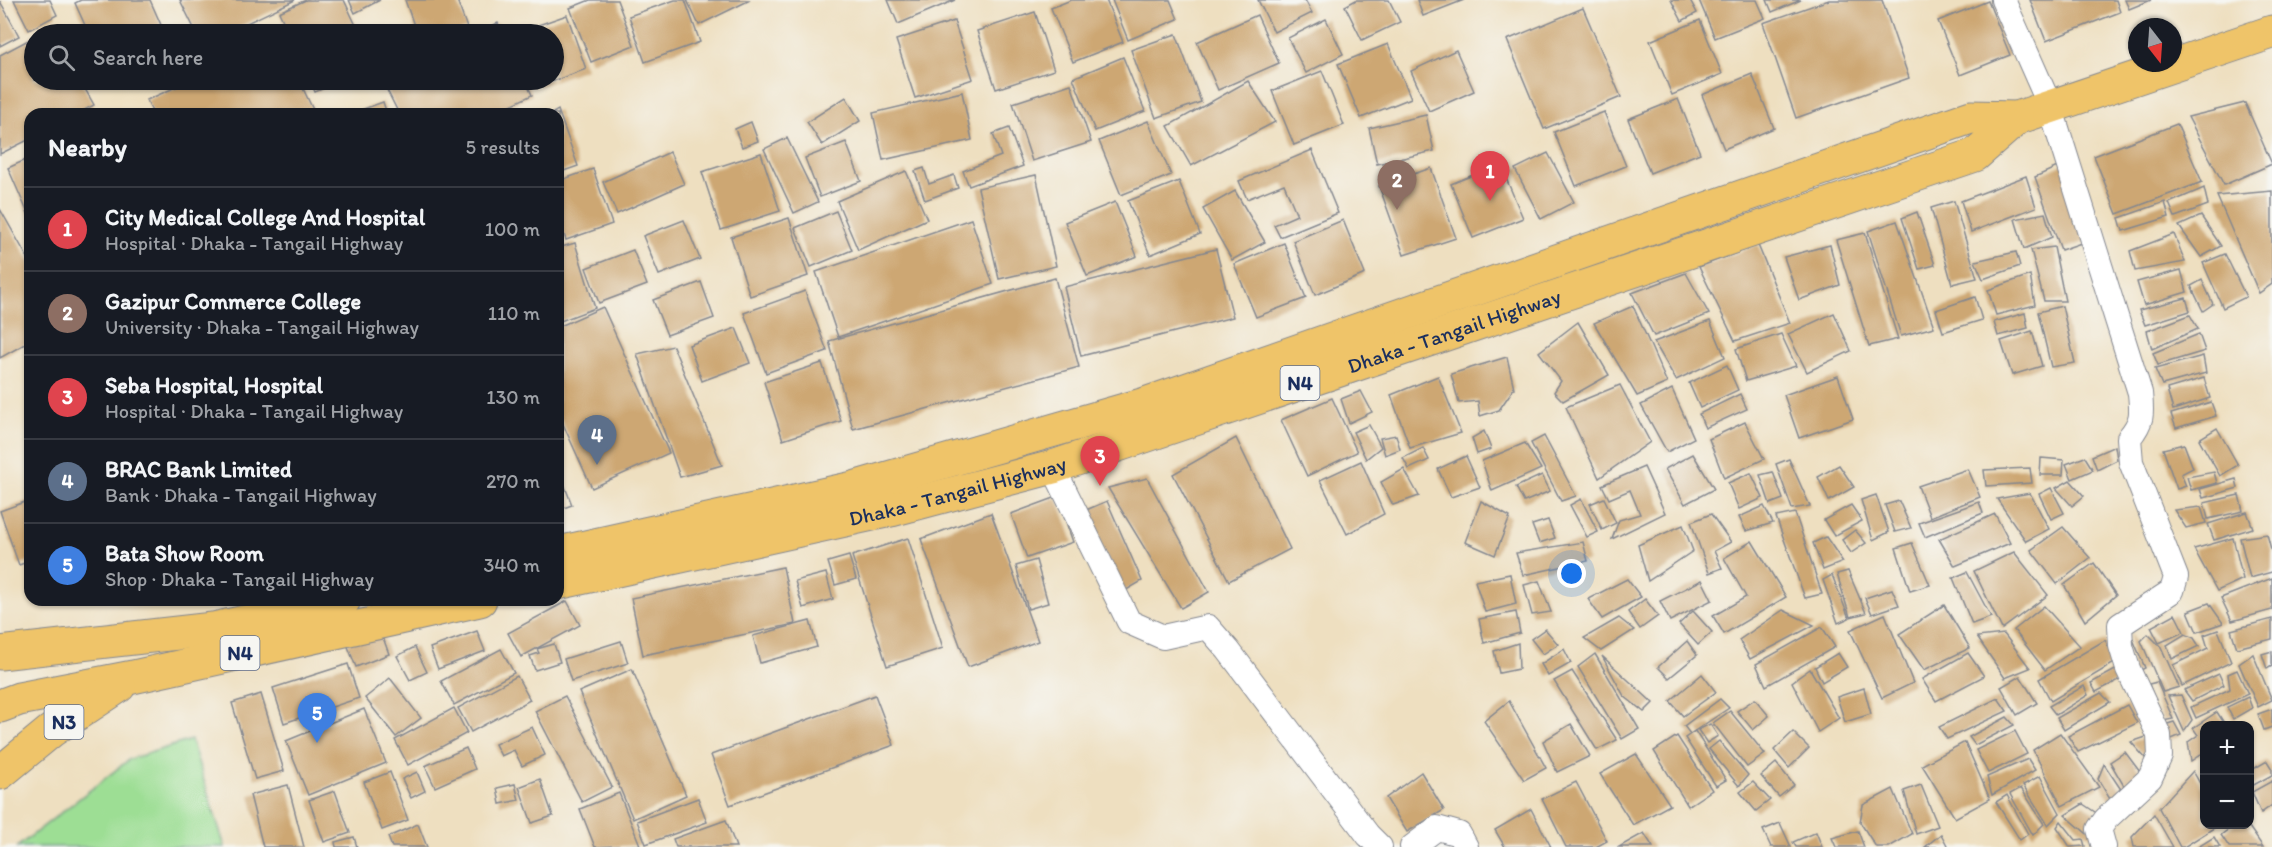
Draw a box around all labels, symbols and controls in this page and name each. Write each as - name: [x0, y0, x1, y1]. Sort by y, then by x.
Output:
- north arrow: [2128, 18, 2182, 72]
- search box: [24, 24, 564, 90]
- icon: search: [45, 41, 78, 74]
- text: Search here: [93, 44, 203, 71]
- text: Nearby: [48, 131, 127, 163]
- text: 5 results: [466, 135, 540, 159]
- pin: 1: [1470, 152, 1510, 201]
- pin: 2: [1378, 160, 1416, 210]
- text: City Medical College And Hospital: [105, 204, 425, 231]
- text: 1: [63, 217, 72, 241]
- text: 100 m: [485, 217, 540, 241]
- text: Hospital · Dhaka - Tangail Highway: [105, 231, 403, 255]
- street label: Dhaka - Tangail Highway: [1344, 283, 1564, 378]
- text: Gazipur Commerce College: [105, 288, 361, 315]
- text: 2: [62, 301, 73, 325]
- text: 110 m: [488, 301, 540, 325]
- text: University · Dhaka - Tangail Highway: [105, 315, 419, 339]
- road number: N4: [1280, 366, 1320, 400]
- text: Seba Hospital, Hospital: [105, 372, 323, 399]
- text: 3: [62, 385, 73, 409]
- text: 130 m: [486, 385, 540, 409]
- text: Hospital · Dhaka - Tangail Highway: [105, 399, 403, 423]
- pin: 4: [578, 416, 616, 465]
- pin: 3: [1080, 436, 1120, 486]
- street label: Dhaka - Tangail Highway: [846, 450, 1070, 531]
- text: BRAC Bank Limited: [105, 456, 292, 483]
- text: 4: [61, 469, 74, 493]
- text: 270 m: [486, 469, 540, 493]
- text: Bank · Dhaka - Tangail Highway: [105, 483, 377, 507]
- text: Bata Show Room: [105, 540, 264, 567]
- text: 5: [62, 553, 73, 577]
- text: 340 m: [483, 553, 540, 577]
- your location: [1557, 559, 1586, 588]
- text: Shop · Dhaka - Tangail Highway: [105, 567, 374, 591]
- road number: N4: [220, 636, 260, 670]
- pin: 5: [298, 694, 336, 743]
- road number: N3: [44, 705, 84, 739]
- map controls: [2200, 721, 2254, 829]
- button: +: [2200, 721, 2254, 775]
- button: −: [2200, 775, 2254, 829]

